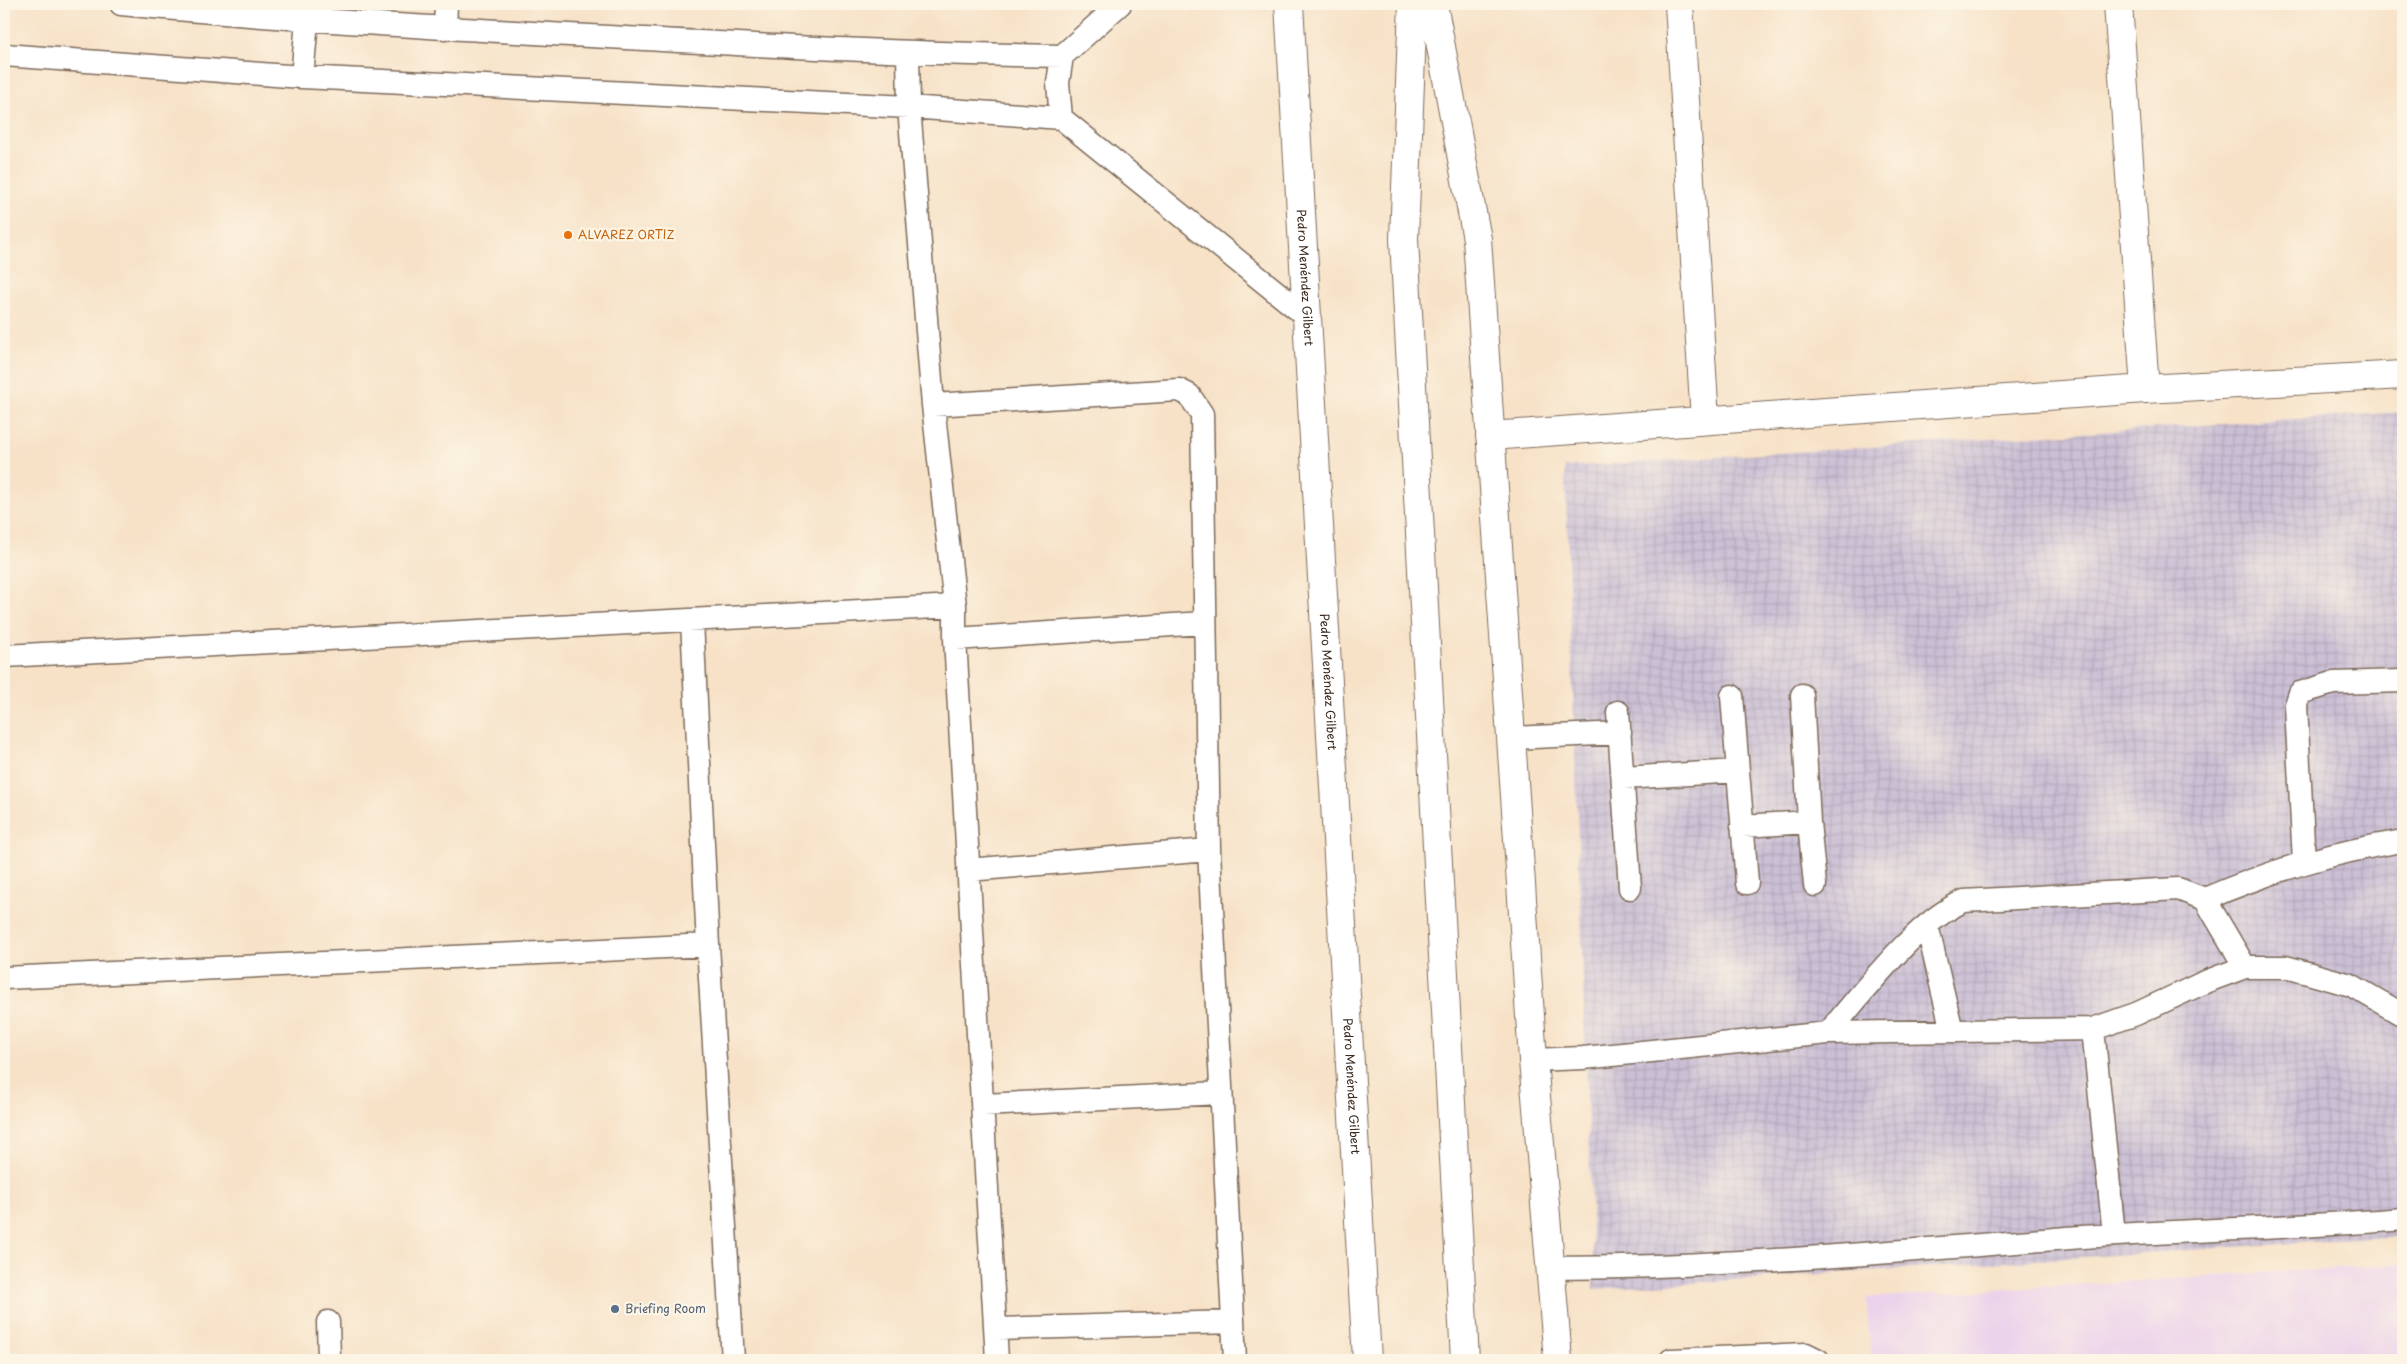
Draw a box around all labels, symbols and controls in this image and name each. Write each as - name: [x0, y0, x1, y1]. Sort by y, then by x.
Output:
- street label: Pedro Menéndez Gilbert: [1293, 209, 1319, 346]
- place label: ALVAREZ ORTIZ: [578, 225, 674, 243]
- marker: ALVAREZ ORTIZ: [562, 229, 574, 241]
- street label: Pedro Menéndez Gilbert: [1316, 613, 1342, 751]
- street label: Pedro Menéndez Gilbert: [1339, 1017, 1365, 1155]
- place label: Briefing Room: [625, 1299, 706, 1317]
- marker: Briefing Room: [609, 1303, 621, 1315]

